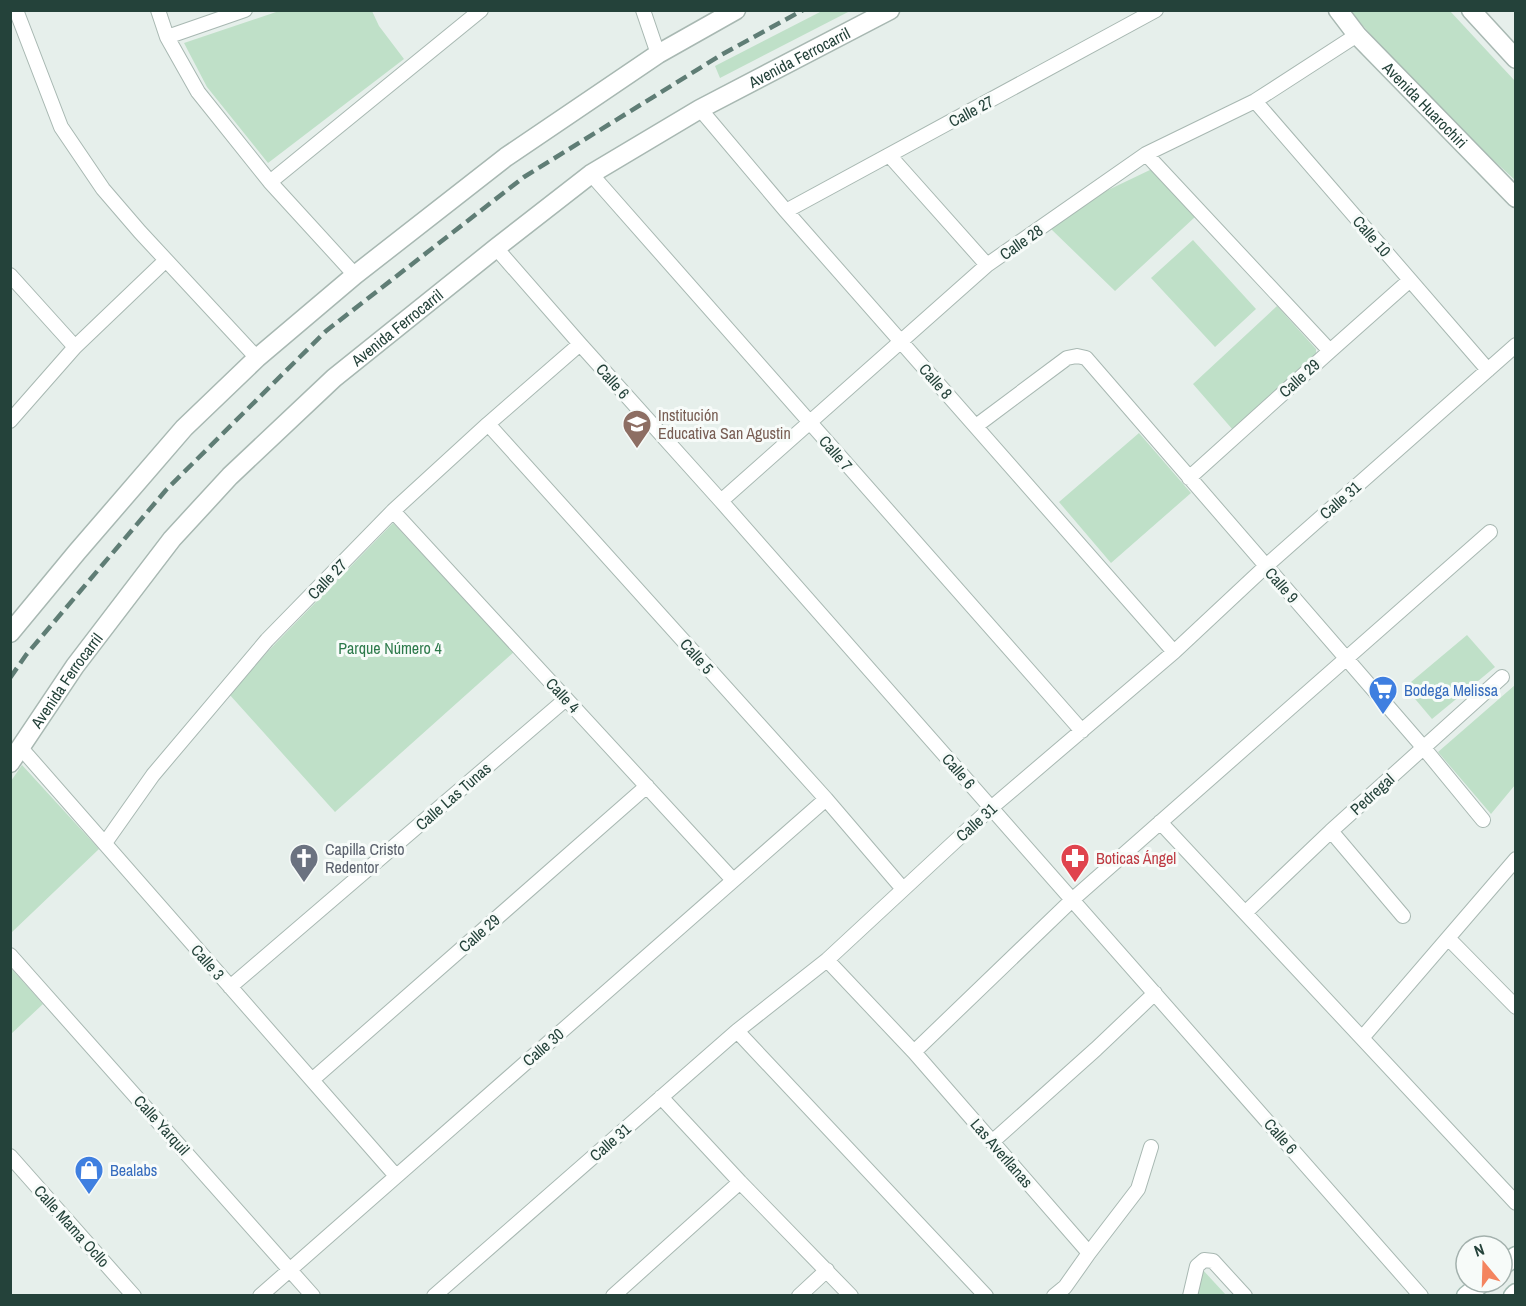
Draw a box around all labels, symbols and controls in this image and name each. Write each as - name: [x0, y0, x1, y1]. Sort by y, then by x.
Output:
- street label: Avenida Ferrocarril: [744, 22, 854, 93]
- street label: Avenida Huarochiri: [1377, 56, 1472, 153]
- street label: Calle 27: [945, 90, 997, 132]
- street label: Calle 10: [1348, 211, 1396, 261]
- street label: Calle 28: [995, 219, 1047, 265]
- street label: Avenida Ferrocarril: [346, 284, 448, 371]
- street label: Calle 29: [1274, 354, 1324, 402]
- street label: Calle 6: [591, 358, 635, 404]
- street label: Calle 8: [914, 358, 958, 404]
- place label: Institución Educativa San Agustin: [658, 404, 791, 444]
- school or university icon: Institución Educativa San Agustin: [621, 408, 653, 450]
- street label: Calle 7: [814, 430, 858, 476]
- street label: Calle 31: [1315, 475, 1366, 524]
- street label: Calle 27: [302, 554, 352, 604]
- street label: Calle 9: [1260, 562, 1304, 608]
- street label: Avenida Ferrocarril: [25, 628, 107, 733]
- street label: Calle 5: [675, 633, 719, 679]
- park label: Parque Número 4: [338, 637, 442, 659]
- street label: Calle 4: [541, 673, 585, 717]
- supermarket icon: Bodega Melissa: [1367, 674, 1399, 716]
- place label: Bodega Melissa: [1404, 679, 1499, 701]
- street label: Calle 6: [937, 748, 981, 794]
- street label: Calle Las Tunas: [411, 757, 495, 835]
- street label: Pedregal: [1345, 768, 1399, 820]
- street label: Calle 31: [951, 797, 1002, 846]
- place label: Capilla Cristo Redentor: [325, 838, 404, 878]
- church icon: Capilla Cristo Redentor: [288, 842, 320, 884]
- pharmacy icon: Boticas Ángel: [1059, 842, 1091, 884]
- place label: Boticas Ángel: [1096, 847, 1176, 869]
- street label: Calle 29: [454, 909, 504, 957]
- street label: Calle 3: [186, 939, 230, 985]
- street label: Calle 30: [518, 1023, 568, 1071]
- street label: Calle Yarquil: [129, 1090, 195, 1160]
- street label: Calle 6: [1259, 1113, 1303, 1159]
- street label: Las Averllanas: [966, 1114, 1038, 1192]
- street label: Calle 31: [585, 1117, 636, 1166]
- shop icon: Bealabs: [73, 1154, 105, 1196]
- place label: Bealabs: [110, 1159, 157, 1181]
- street label: Calle Mama Ocllo: [29, 1180, 115, 1272]
- north arrow: [1454, 1234, 1514, 1294]
- text: N: [1471, 1238, 1487, 1262]

